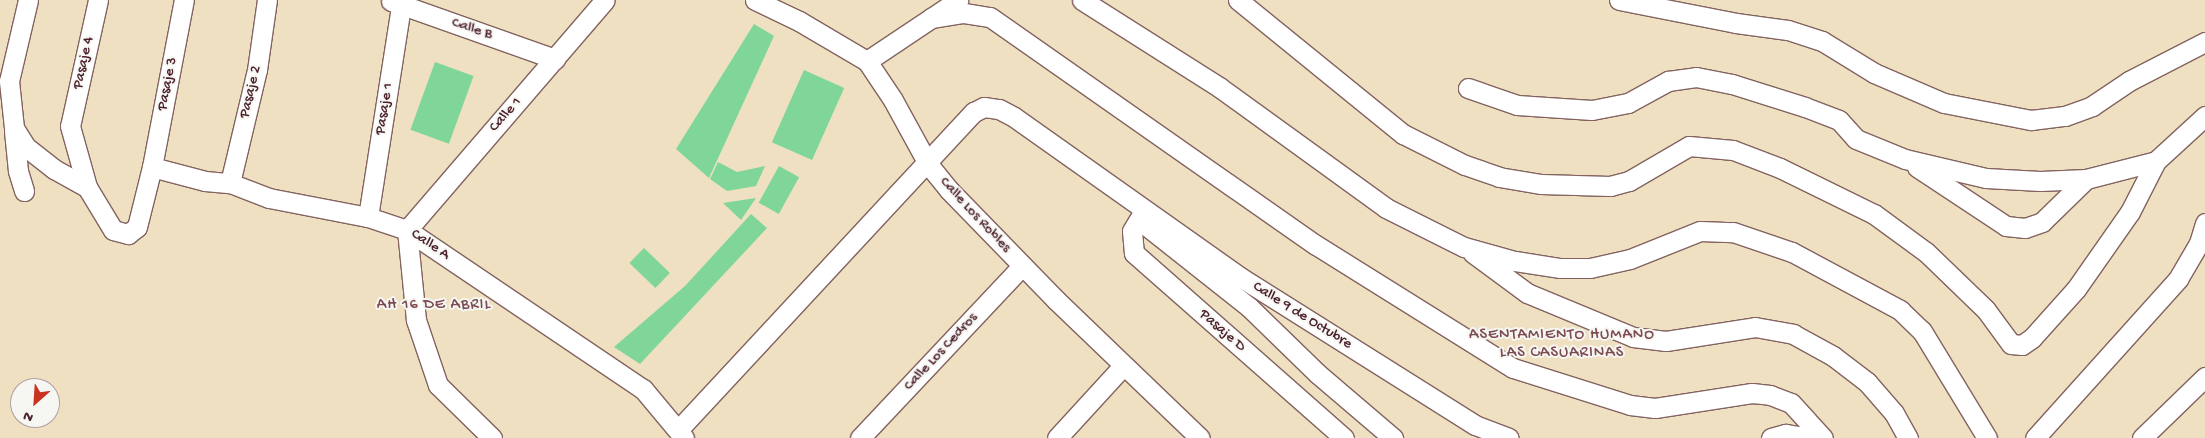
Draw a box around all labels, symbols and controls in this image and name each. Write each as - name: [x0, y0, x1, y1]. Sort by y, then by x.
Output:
- street label: Calle B: [449, 14, 495, 44]
- street label: Pasaje 4: [70, 35, 98, 91]
- street label: Pasaje 3: [154, 56, 182, 112]
- street label: Pasaje 2: [236, 64, 266, 120]
- street label: Pasaje 1: [372, 82, 398, 136]
- street label: Calle 1: [486, 94, 526, 136]
- street label: Calle Los Robles: [935, 173, 1015, 257]
- street label: Calle A: [407, 225, 453, 265]
- street label: Calle 9 de Octubre: [1249, 278, 1355, 354]
- district label: AH 16 DE ABRIL: [375, 296, 493, 316]
- street label: Pasaje D: [1195, 306, 1249, 356]
- street label: Calle Los Cedros: [900, 309, 982, 395]
- district label: ASENTAMIENTO HUMANO LAS CASUARINAS: [1467, 326, 1657, 364]
- north arrow: [10, 378, 60, 428]
- text: N: [21, 406, 36, 426]

